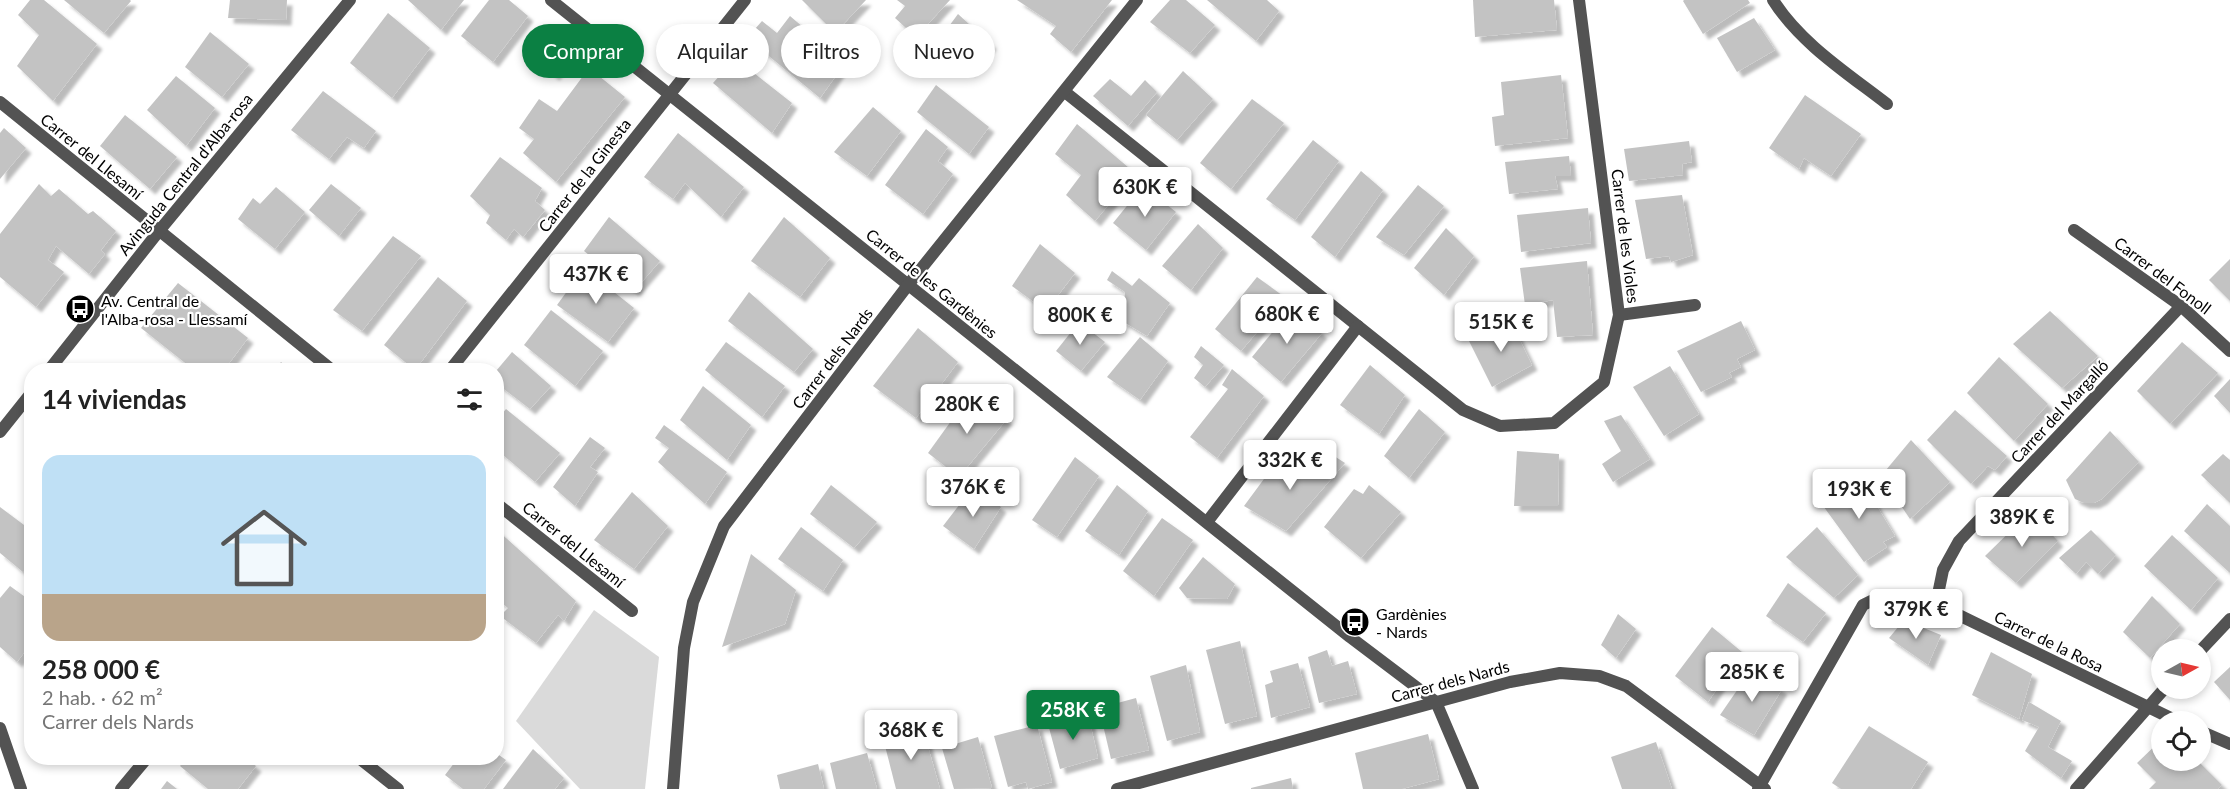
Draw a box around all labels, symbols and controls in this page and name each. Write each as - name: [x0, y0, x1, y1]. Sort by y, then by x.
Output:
- chip: Comprar: [522, 24, 644, 78]
- chip: Alquilar: [656, 24, 769, 78]
- chip: Filtros: [781, 24, 881, 78]
- chip: Nuevo: [893, 24, 995, 78]
- street label: Avinguda Central d'Alba-rosa: [114, 89, 256, 259]
- street label: Carrer del Llesamí: [37, 109, 148, 204]
- street label: Carrer de la Ginesta: [534, 114, 634, 236]
- pin: 630K €: [1096, 167, 1194, 218]
- street label: Carrer de les Violes: [1608, 168, 1644, 304]
- text: 630K €: [1113, 174, 1177, 198]
- street label: Carrer de les Gardènies: [863, 224, 1002, 342]
- street label: Carrer del Fonoll: [2111, 232, 2215, 318]
- pin: 437K €: [547, 254, 645, 305]
- text: 437K €: [564, 261, 628, 285]
- place label: Av. Central de l'Alba-rosa - Llessamí: [101, 291, 249, 328]
- bus stop icon: Av. Central de l'Alba-rosa - Llessamí: [64, 293, 96, 325]
- pin: 680K €: [1238, 294, 1336, 345]
- pin: 800K €: [1031, 295, 1129, 346]
- text: 680K €: [1255, 301, 1319, 325]
- text: 800K €: [1048, 302, 1112, 326]
- pin: 515K €: [1452, 302, 1550, 353]
- street label: Carrer dels Nards: [788, 304, 876, 412]
- text: 515K €: [1469, 309, 1533, 333]
- street label: Carrer del Margalló: [2006, 355, 2112, 467]
- text: 14 viviendas: [42, 383, 186, 415]
- icon: filters: [453, 383, 486, 416]
- pin: 280K €: [918, 384, 1016, 435]
- text: 280K €: [935, 391, 999, 415]
- pin: 332K €: [1241, 440, 1339, 491]
- text: 332K €: [1258, 447, 1322, 471]
- pin: 376K €: [924, 467, 1022, 518]
- pin: 193K €: [1810, 469, 1908, 520]
- text: 376K €: [941, 474, 1005, 498]
- text: 193K €: [1827, 476, 1891, 500]
- icon: home: [210, 494, 318, 602]
- street label: Carrer del Llesamí: [519, 497, 630, 592]
- pin: 389K €: [1973, 497, 2071, 548]
- text: 389K €: [1990, 504, 2054, 528]
- pin: 379K €: [1867, 589, 1965, 640]
- text: 379K €: [1884, 596, 1948, 620]
- place label: Gardènies - Nards: [1376, 604, 1447, 641]
- bus stop icon: Gardènies - Nards: [1339, 606, 1371, 638]
- street label: Carrer de la Rosa: [1991, 606, 2107, 676]
- north arrow: [2151, 639, 2211, 699]
- map controls: [2151, 639, 2211, 771]
- pin: 285K €: [1703, 652, 1801, 703]
- text: 258 000 €: [42, 653, 160, 685]
- street label: Carrer dels Nards: [1389, 656, 1511, 706]
- text: 285K €: [1720, 659, 1784, 683]
- text: 2 hab. · 62 m²: [42, 685, 163, 709]
- pin: 258K €: [1024, 690, 1122, 741]
- text: 258K €: [1041, 697, 1105, 721]
- text: Carrer dels Nards: [42, 709, 194, 733]
- pin: 368K €: [862, 710, 960, 761]
- button: locate: [2151, 711, 2211, 771]
- text: 368K €: [879, 717, 943, 741]

